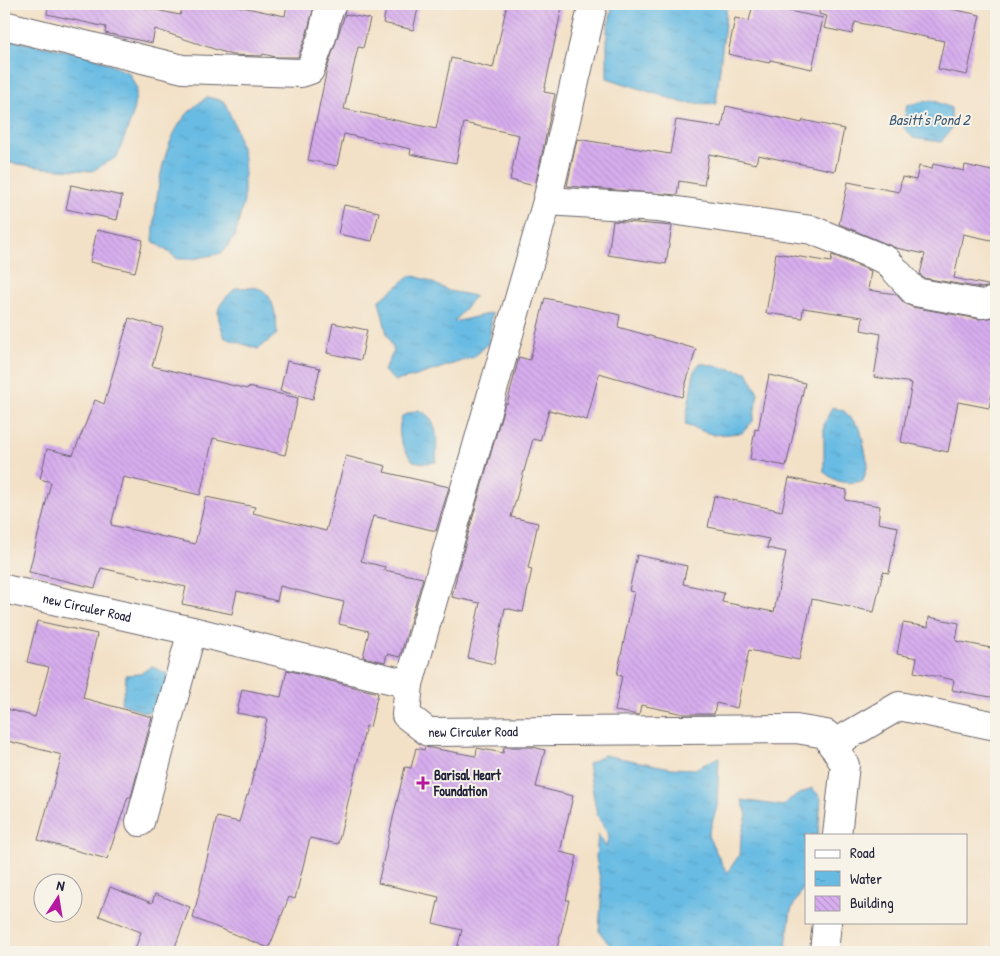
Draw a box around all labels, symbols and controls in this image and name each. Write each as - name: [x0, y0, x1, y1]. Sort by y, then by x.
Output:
- water label: Basitt's Pond 2: [889, 109, 971, 130]
- street label: new Circuler Road: [41, 588, 133, 626]
- street label: new Circuler Road: [428, 721, 519, 741]
- place label: Barisal Heart Foundation: [433, 765, 502, 800]
- marker: Barisal Heart Foundation: [416, 776, 430, 790]
- legend: [805, 834, 968, 924]
- text: Road: [850, 842, 875, 863]
- text: Water: [850, 868, 882, 889]
- north arrow: [32, 874, 82, 924]
- text: N: [55, 875, 67, 895]
- text: Building: [850, 892, 894, 913]

